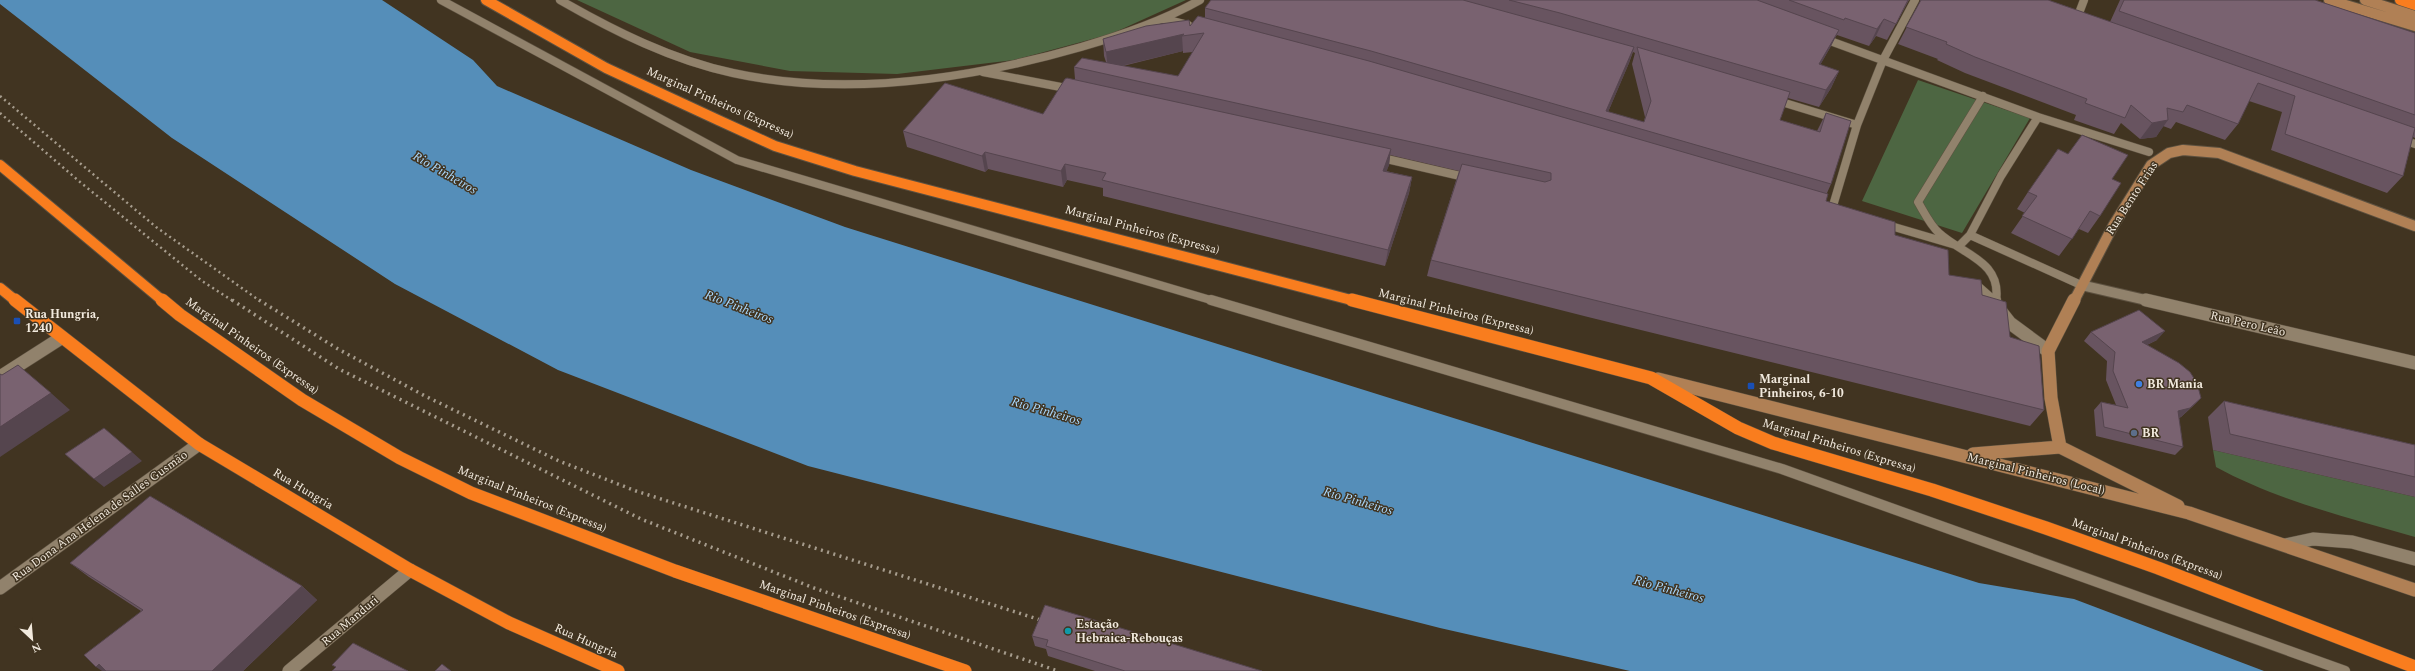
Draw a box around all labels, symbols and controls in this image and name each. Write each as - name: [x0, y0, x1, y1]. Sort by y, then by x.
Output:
- street label: Marginal Pinheiros (Expressa): [643, 62, 797, 144]
- water label: Rio Pinheiros: [409, 146, 481, 200]
- street label: Rua Bento Frias: [2101, 157, 2163, 239]
- street label: Marginal Pinheiros (Expressa): [1063, 200, 1221, 260]
- street label: Marginal Pinheiros (Expressa): [1376, 284, 1536, 340]
- water label: Rio Pinheiros: [702, 285, 776, 329]
- street label: Marginal Pinheiros (Expressa): [181, 293, 323, 399]
- place label: Rua Hungria, 1240: [25, 305, 99, 338]
- street label: Rua Pero Leão: [2208, 306, 2288, 342]
- marker: Rua Hungria, 1240: [12, 316, 22, 326]
- place label: Marginal Pinheiros, 6-10: [1759, 370, 1844, 403]
- place label: BR Mania: [2147, 375, 2204, 394]
- marker: BR Mania: [2134, 379, 2144, 389]
- marker: Marginal Pinheiros, 6-10: [1746, 381, 1756, 391]
- water label: Rio Pinheiros: [1009, 392, 1084, 431]
- street label: Marginal Pinheiros (Expressa): [1760, 414, 1918, 478]
- place label: BR: [2142, 424, 2159, 443]
- marker: BR: [2129, 428, 2139, 438]
- street label: Rua Dona Ana Helena de Salles Gusmão: [8, 446, 192, 586]
- street label: Marginal Pinheiros (Local): [1965, 448, 2107, 500]
- street label: Marginal Pinheiros (Expressa): [455, 460, 609, 538]
- street label: Rua Hungria: [269, 463, 337, 515]
- water label: Rio Pinheiros: [1321, 482, 1396, 521]
- street label: Marginal Pinheiros (Expressa): [2069, 513, 2225, 585]
- water label: Rio Pinheiros: [1632, 570, 1707, 608]
- street label: Marginal Pinheiros (Expressa): [757, 575, 913, 645]
- street label: Rua Manduri: [317, 591, 383, 651]
- place label: Estação Hebraica-Rebouças: [1076, 615, 1183, 648]
- north arrow: [12, 619, 52, 659]
- street label: Rua Hungria: [551, 619, 621, 664]
- marker: Estação Hebraica-Rebouças: [1063, 626, 1073, 636]
- text: N: [28, 638, 44, 657]

